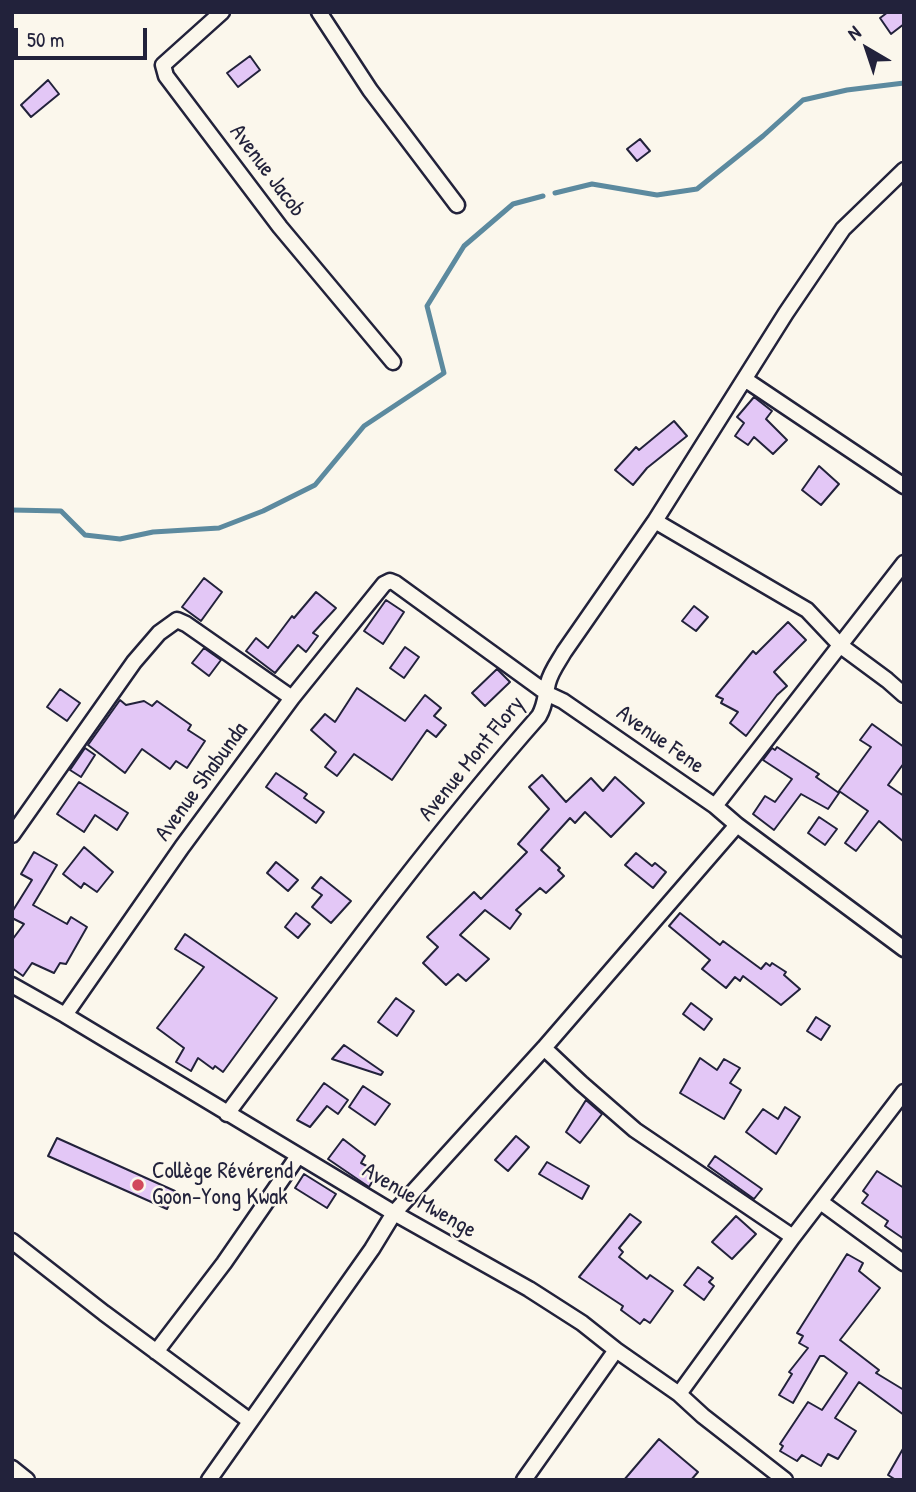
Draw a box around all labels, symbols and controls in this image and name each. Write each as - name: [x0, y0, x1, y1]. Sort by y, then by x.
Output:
- scale bar: [18, 14, 150, 58]
- north arrow: [832, 14, 902, 84]
- text: N: [842, 19, 866, 46]
- text: 50 m: [27, 25, 64, 54]
- street label: Avenue Jacob: [223, 119, 311, 223]
- street label: Avenue Mont Flory: [413, 691, 531, 827]
- street label: Avenue Fene: [611, 700, 709, 780]
- street label: Avenue Shabunda: [150, 717, 254, 847]
- street label: Avenue Mwenge: [357, 1157, 481, 1245]
- place label: Collège Révérend Goon-Yong Kwak: [152, 1158, 293, 1212]
- marker: Collège Révérend Goon-Yong Kwak: [130, 1177, 146, 1193]

